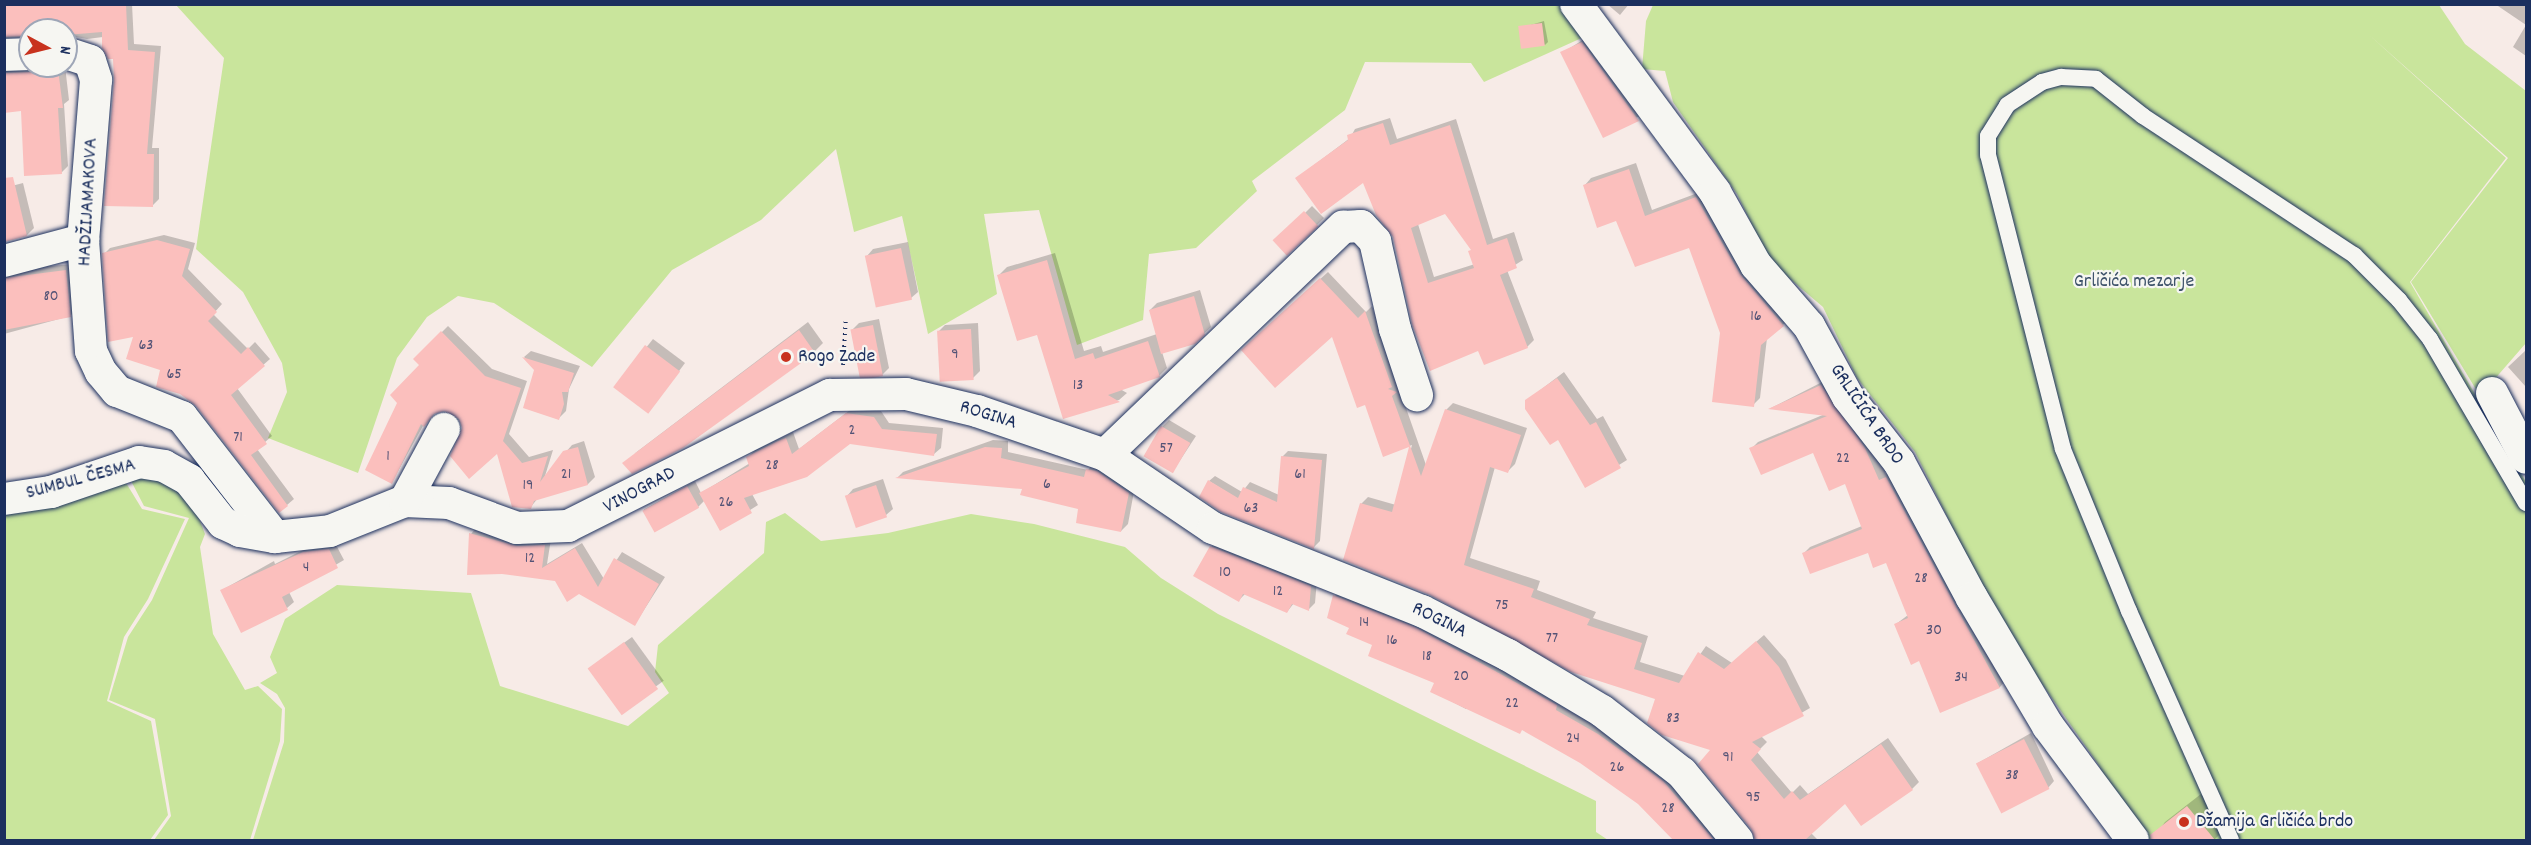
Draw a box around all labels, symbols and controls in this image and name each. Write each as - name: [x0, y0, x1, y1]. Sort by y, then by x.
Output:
- north arrow: [18, 18, 78, 78]
- text: N: [52, 45, 76, 55]
- street label: HADŽIJAMAKOVA: [74, 137, 104, 267]
- park label: Grličića mezarje: [2074, 270, 2194, 294]
- house number: 80: [43, 287, 59, 307]
- house number: 16: [1750, 307, 1762, 327]
- house number: 63: [139, 336, 153, 356]
- place label: Rogo Zade: [798, 345, 875, 369]
- house number: 9: [951, 345, 959, 365]
- marker: Rogo Zade: [779, 350, 793, 364]
- street label: GRLIČIĆA BRDO: [1823, 360, 1909, 470]
- house number: 65: [166, 365, 182, 385]
- house number: 13: [1073, 376, 1083, 396]
- street label: ROGINA: [957, 396, 1019, 436]
- house number: 2: [849, 421, 855, 441]
- house number: 71: [233, 428, 243, 448]
- house number: 57: [1159, 439, 1173, 459]
- house number: 1: [386, 447, 390, 467]
- house number: 22: [1836, 449, 1850, 469]
- street label: SUMBUL ČESMA: [24, 454, 138, 506]
- house number: 28: [765, 456, 779, 476]
- street label: VINOGRAD: [600, 462, 680, 520]
- house number: 21: [561, 465, 571, 485]
- house number: 61: [1294, 465, 1306, 485]
- house number: 6: [1043, 475, 1051, 495]
- house number: 19: [523, 476, 533, 496]
- house number: 26: [719, 493, 733, 513]
- house number: 63: [1244, 499, 1258, 519]
- house number: 12: [525, 549, 535, 569]
- house number: 4: [303, 558, 309, 578]
- house number: 10: [1219, 563, 1231, 583]
- house number: 28: [1914, 569, 1928, 589]
- house number: 12: [1273, 582, 1283, 602]
- house number: 75: [1495, 596, 1509, 616]
- street label: ROGINA: [1408, 597, 1470, 645]
- house number: 14: [1359, 613, 1369, 633]
- house number: 30: [1926, 621, 1942, 641]
- house number: 77: [1546, 629, 1558, 649]
- house number: 16: [1386, 631, 1398, 651]
- house number: 18: [1422, 647, 1432, 667]
- house number: 20: [1453, 667, 1469, 687]
- house number: 34: [1954, 668, 1968, 688]
- house number: 22: [1505, 694, 1519, 714]
- house number: 83: [1666, 709, 1680, 729]
- house number: 24: [1566, 729, 1580, 749]
- house number: 91: [1723, 748, 1733, 768]
- house number: 26: [1610, 758, 1624, 778]
- house number: 38: [2005, 766, 2019, 786]
- house number: 95: [1746, 788, 1760, 808]
- house number: 28: [1661, 799, 1675, 819]
- place label: Džamija Grličića brdo: [2196, 810, 2353, 834]
- marker: Džamija Grličića brdo: [2177, 815, 2191, 829]

